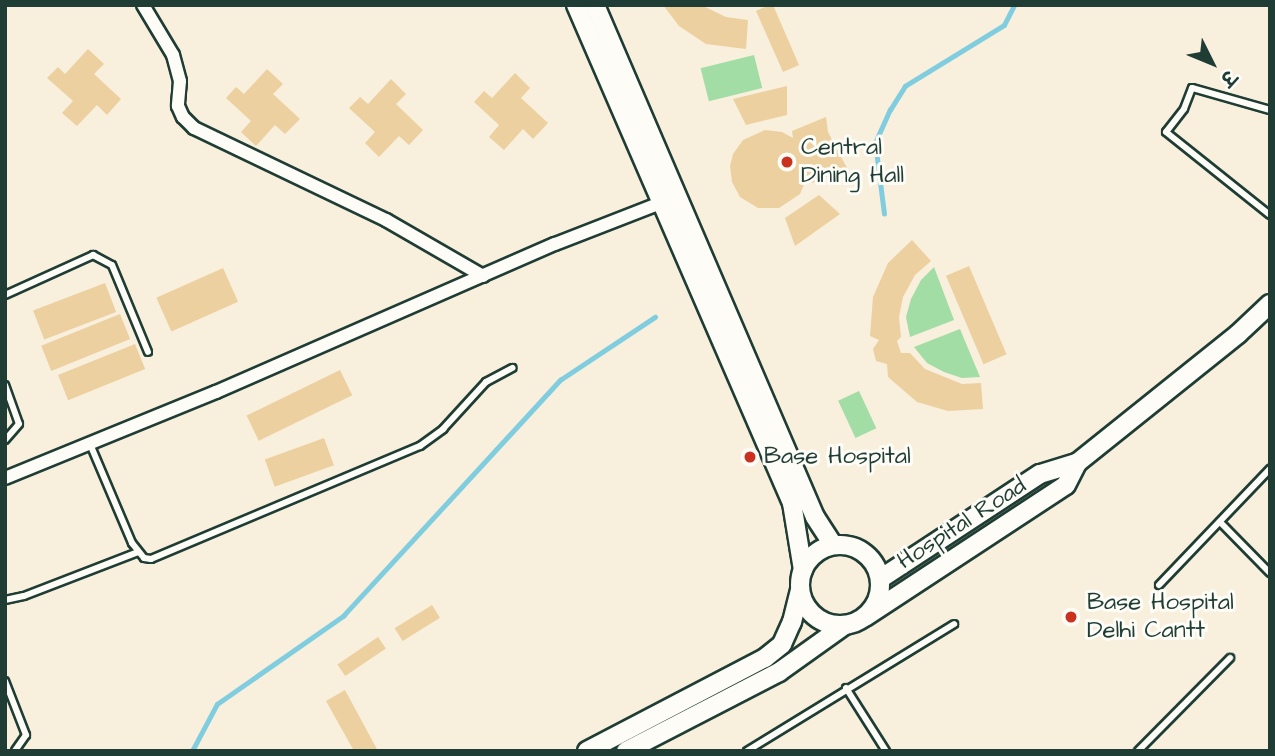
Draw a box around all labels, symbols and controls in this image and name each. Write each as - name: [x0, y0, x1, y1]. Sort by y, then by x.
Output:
- north arrow: [1177, 28, 1247, 98]
- text: उ: [1214, 64, 1242, 91]
- place label: Central Dining Hall: [801, 134, 904, 190]
- marker: Central Dining Hall: [779, 154, 795, 170]
- place label: Base Hospital: [764, 443, 911, 471]
- marker: Base Hospital: [742, 449, 758, 465]
- street label: Hospital Road: [892, 472, 1032, 576]
- place label: Base Hospital Delhi Cantt: [1087, 589, 1234, 645]
- marker: Base Hospital Delhi Cantt: [1061, 607, 1081, 627]

